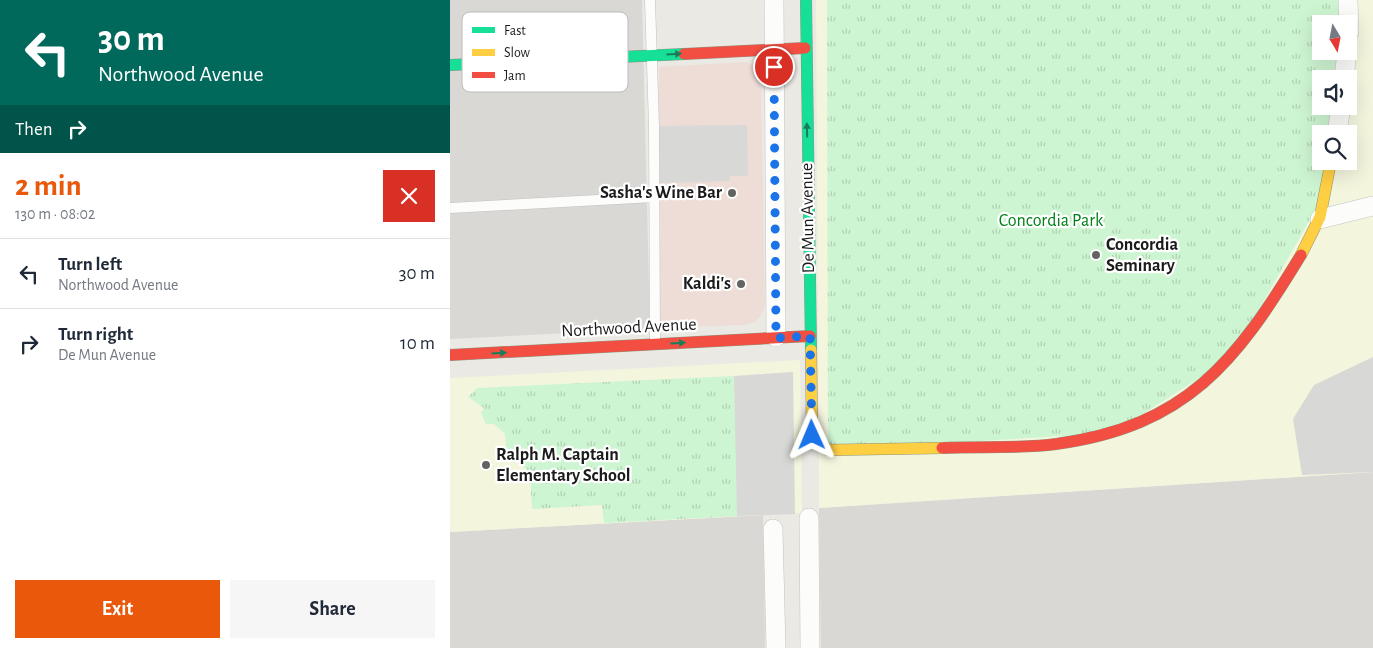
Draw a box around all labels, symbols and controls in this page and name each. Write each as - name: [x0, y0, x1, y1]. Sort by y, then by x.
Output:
- legend: [462, 12, 628, 92]
- north arrow: [1312, 15, 1358, 60]
- map controls: [1312, 15, 1357, 170]
- icon: left: [15, 20, 80, 85]
- text: 30 m: [98, 22, 165, 57]
- text: Fast: [504, 24, 526, 38]
- text: Slow: [504, 46, 531, 60]
- pin: [753, 46, 795, 88]
- one-way arrow: [666, 50, 682, 58]
- icon: arrive: [760, 53, 788, 81]
- text: Northwood Avenue: [98, 63, 264, 85]
- text: Jam: [504, 69, 526, 83]
- button: sound: [1312, 70, 1357, 115]
- icon: right: [63, 115, 91, 143]
- text: Then: [15, 120, 53, 139]
- one-way arrow: [803, 122, 811, 138]
- button: search: [1312, 125, 1357, 170]
- street label: De Mun Avenue: [798, 163, 818, 273]
- button: close: [383, 170, 435, 222]
- text: 2 min: [15, 171, 82, 201]
- place label: Sasha's Wine Bar: [600, 184, 723, 202]
- marker: Sasha's Wine Bar: [726, 187, 738, 199]
- text: 130 m · 08:02: [15, 206, 95, 222]
- park label: Concordia Park: [999, 212, 1104, 230]
- place label: Concordia Seminary: [1106, 236, 1178, 275]
- marker: Concordia Seminary: [1090, 249, 1102, 261]
- text: Turn left: [58, 255, 122, 274]
- icon: left: [15, 260, 43, 288]
- text: 30 m: [399, 264, 435, 283]
- place label: Kaldi's: [683, 275, 731, 293]
- text: Northwood Avenue: [58, 277, 178, 293]
- marker: Kaldi's: [735, 278, 747, 290]
- street label: Northwood Avenue: [561, 315, 697, 341]
- text: Turn right: [58, 325, 133, 344]
- icon: right: [15, 330, 43, 358]
- text: 10 m: [400, 334, 435, 353]
- one-way arrow: [671, 338, 687, 346]
- text: De Mun Avenue: [58, 347, 156, 363]
- one-way arrow: [491, 348, 507, 356]
- position arrow: [785, 408, 837, 460]
- place label: Ralph M. Captain Elementary School: [496, 446, 631, 485]
- marker: Ralph M. Captain Elementary School: [480, 459, 492, 471]
- button: Exit: [15, 580, 220, 638]
- button: Share: [230, 580, 435, 638]

